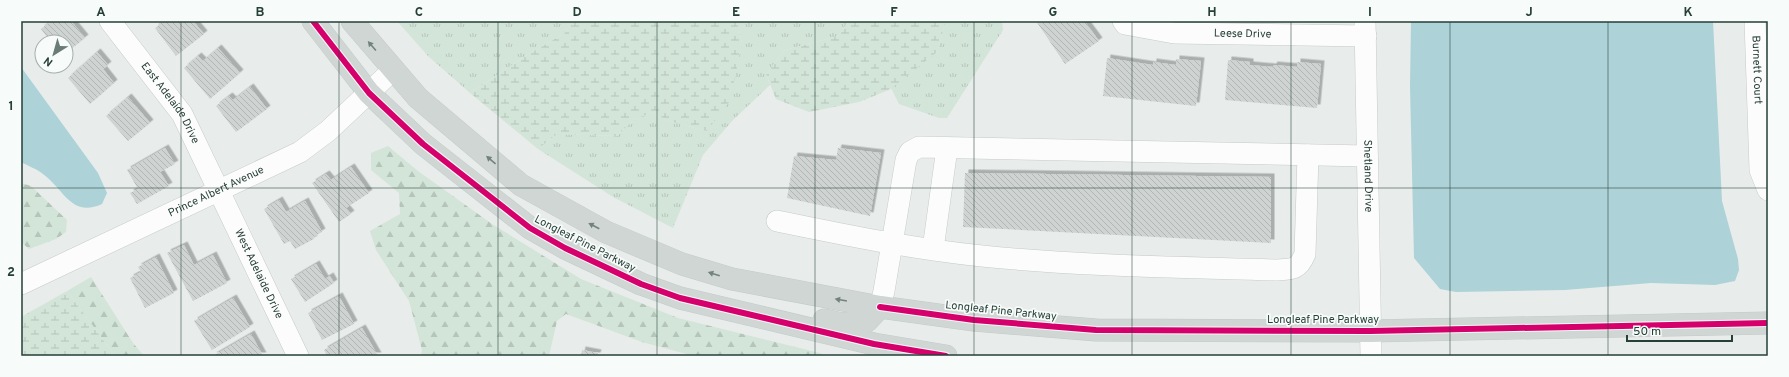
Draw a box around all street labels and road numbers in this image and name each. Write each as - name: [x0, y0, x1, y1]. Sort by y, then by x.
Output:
- street label: Leese Drive: [1214, 27, 1272, 42]
- street label: Burnett Court: [1748, 35, 1765, 105]
- street label: East Adelaide Drive: [138, 60, 202, 146]
- street label: Shetland Drive: [1360, 139, 1375, 213]
- street label: Prince Albert Avenue: [166, 163, 266, 220]
- street label: Longleaf Pine Parkway: [532, 212, 638, 276]
- street label: West Adelaide Drive: [231, 227, 286, 321]
- street label: Longleaf Pine Parkway: [945, 298, 1058, 324]
- street label: Longleaf Pine Parkway: [1267, 313, 1379, 327]

